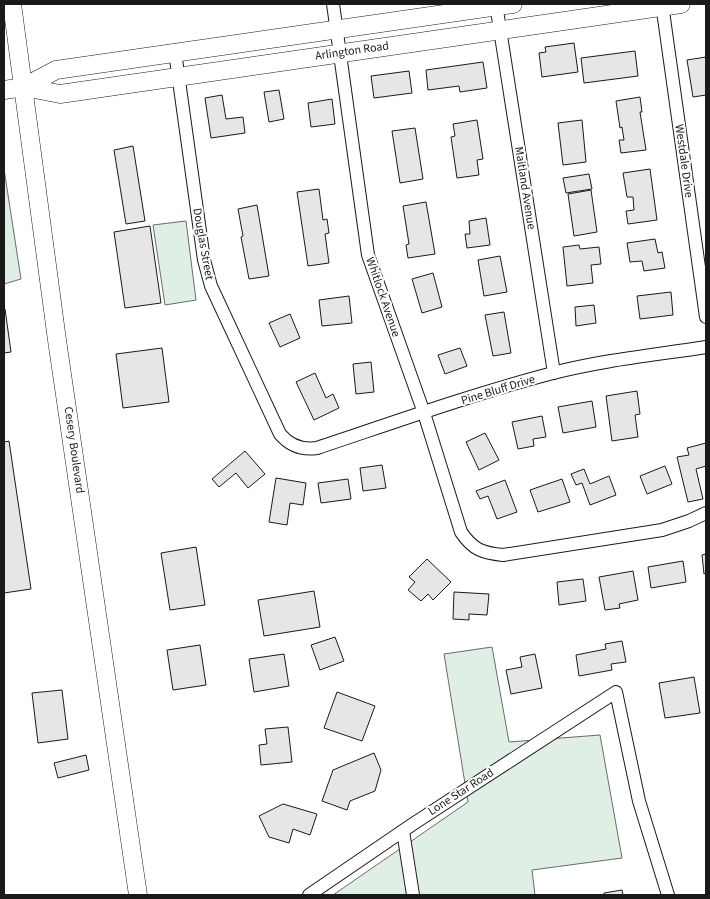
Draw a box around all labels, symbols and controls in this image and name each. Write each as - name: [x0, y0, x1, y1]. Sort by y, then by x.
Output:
- street label: Arlington Road: [314, 37, 390, 65]
- street label: Westdale Drive: [670, 123, 698, 199]
- street label: Maitland Avenue: [510, 145, 540, 231]
- street label: Douglas Street: [188, 207, 218, 281]
- street label: Whitlock Avenue: [361, 255, 405, 339]
- street label: Pine Bluff Drive: [459, 371, 537, 409]
- street label: Cesery Boulevard: [59, 405, 89, 495]
- street label: Lone Star Road: [425, 764, 497, 820]

